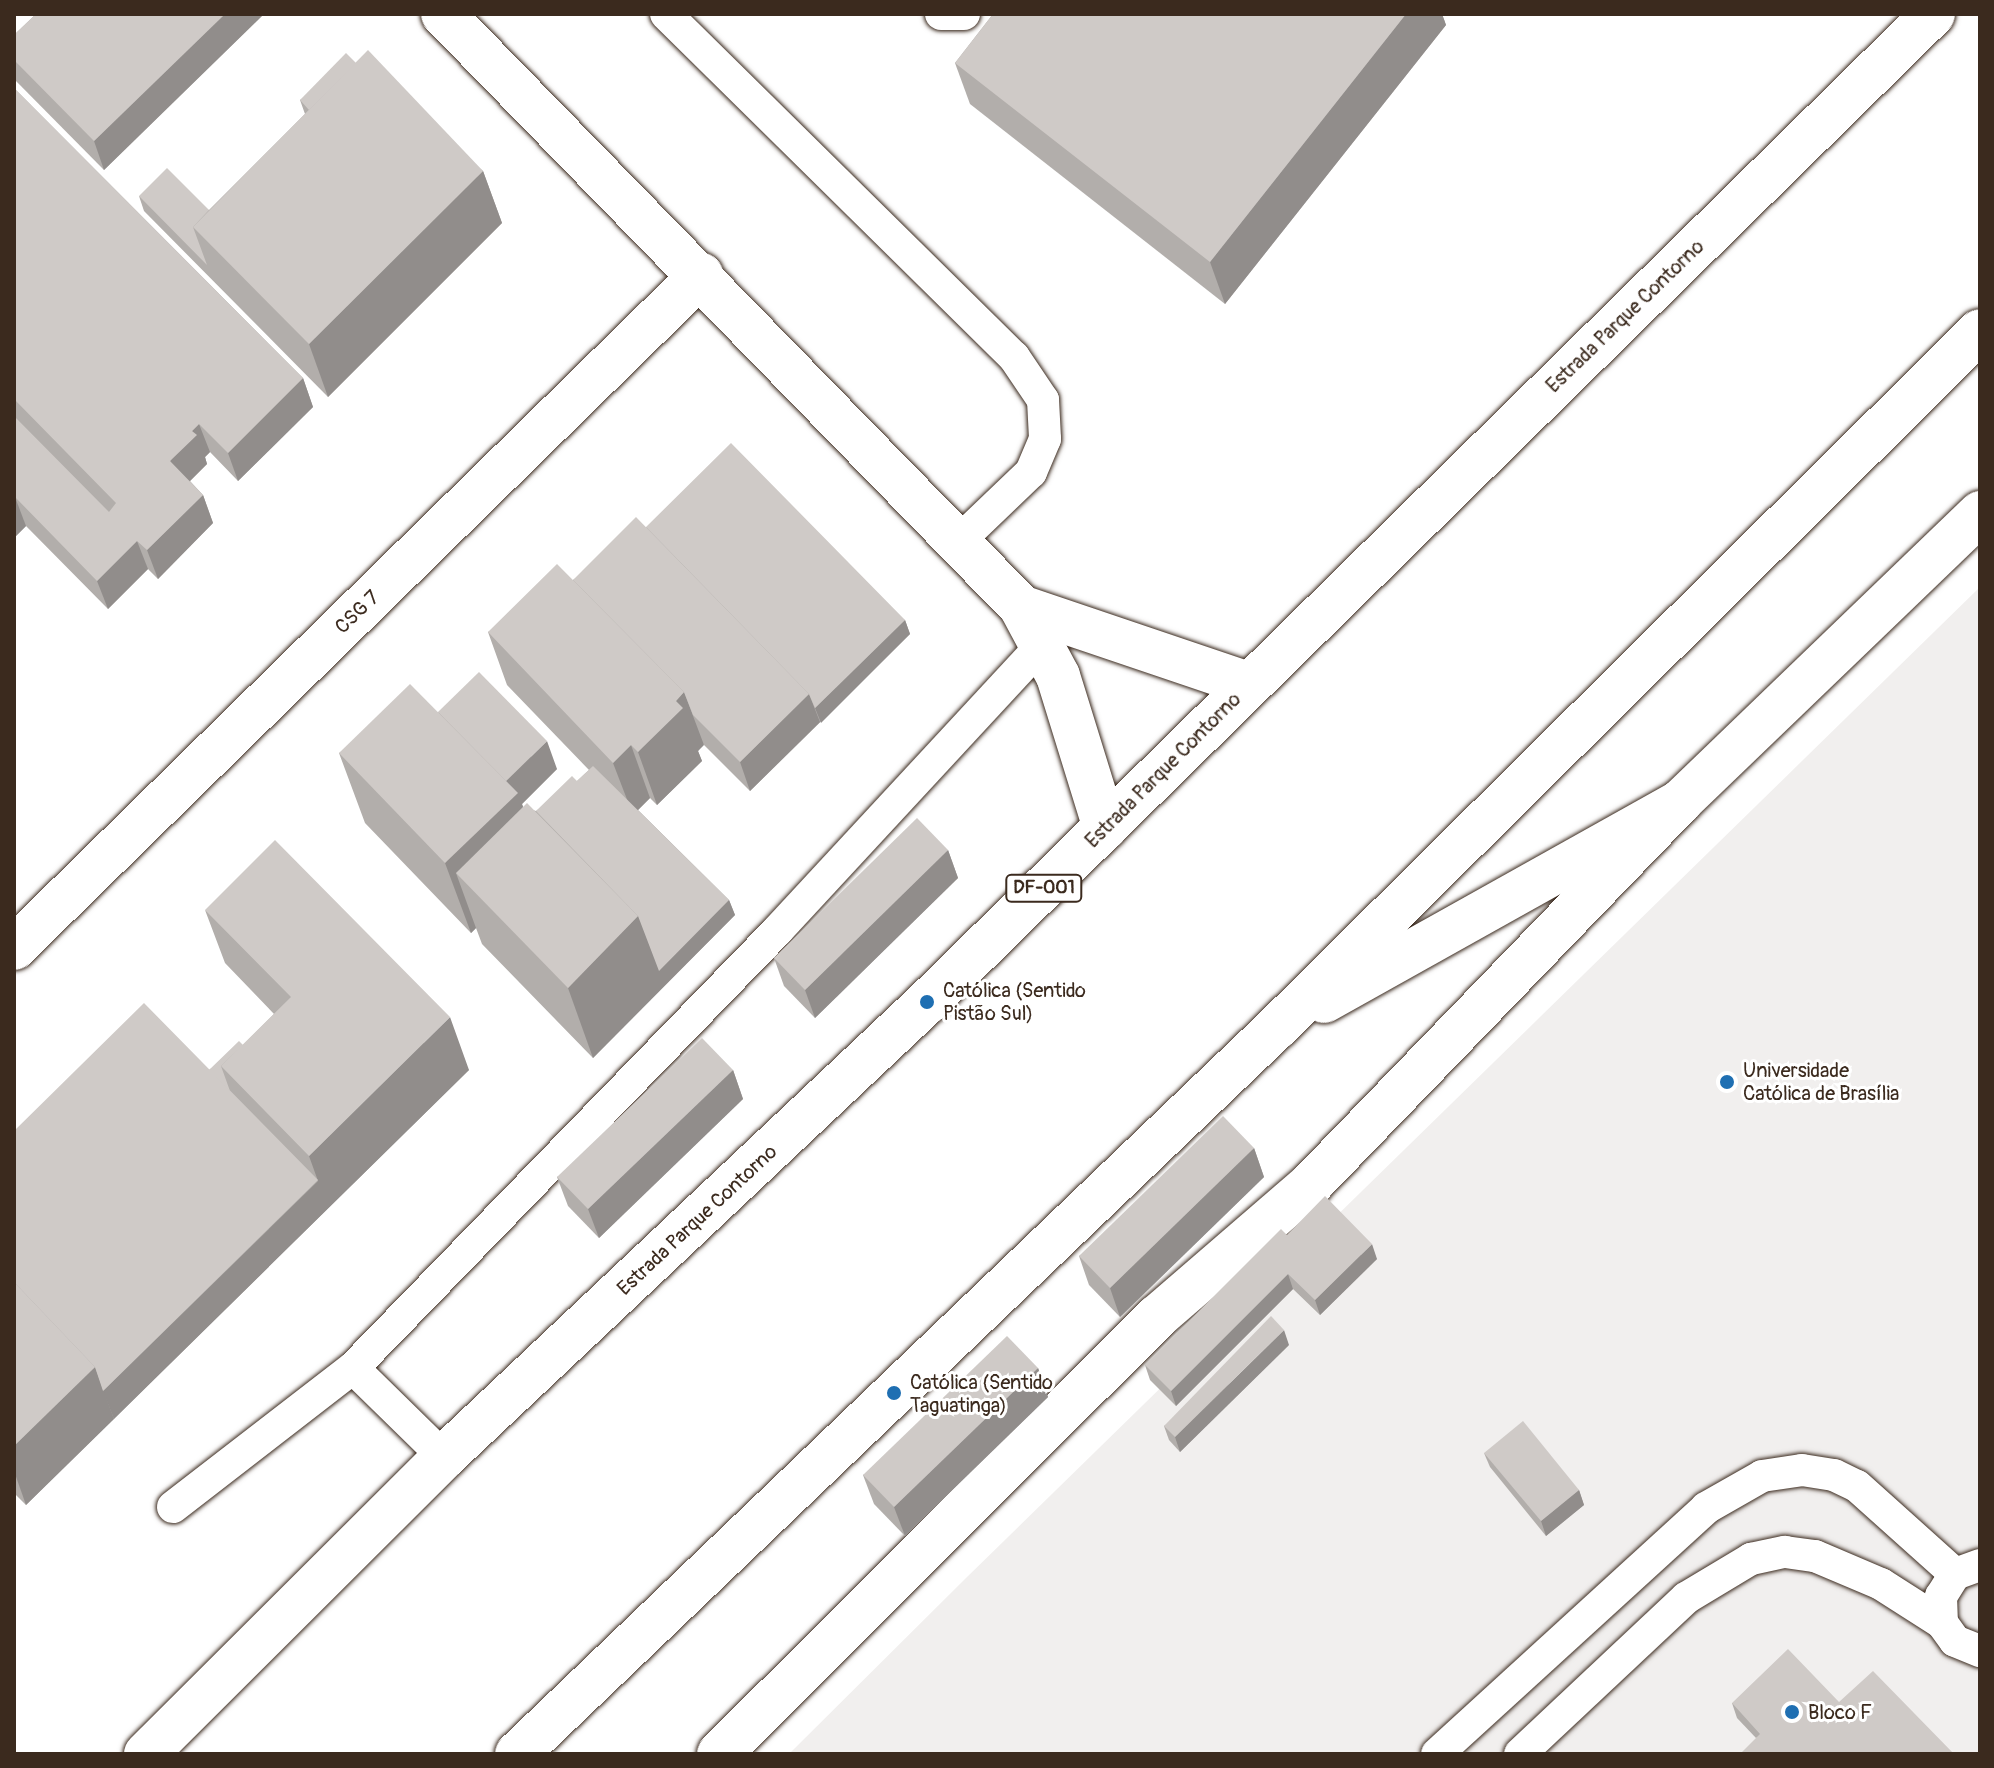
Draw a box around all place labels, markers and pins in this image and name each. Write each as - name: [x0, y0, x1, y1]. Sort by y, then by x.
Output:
- place label: Católica (Sentido Pistão Sul): [943, 978, 1086, 1025]
- marker: Católica (Sentido Pistão Sul): [918, 993, 936, 1011]
- place label: Universidade Católica de Brasília: [1743, 1058, 1899, 1105]
- marker: Universidade Católica de Brasília: [1718, 1073, 1736, 1091]
- place label: Católica (Sentido Taguatinga): [910, 1370, 1053, 1417]
- marker: Católica (Sentido Taguatinga): [885, 1384, 903, 1402]
- place label: Bloco F: [1808, 1700, 1872, 1724]
- marker: Bloco F: [1783, 1703, 1801, 1721]

